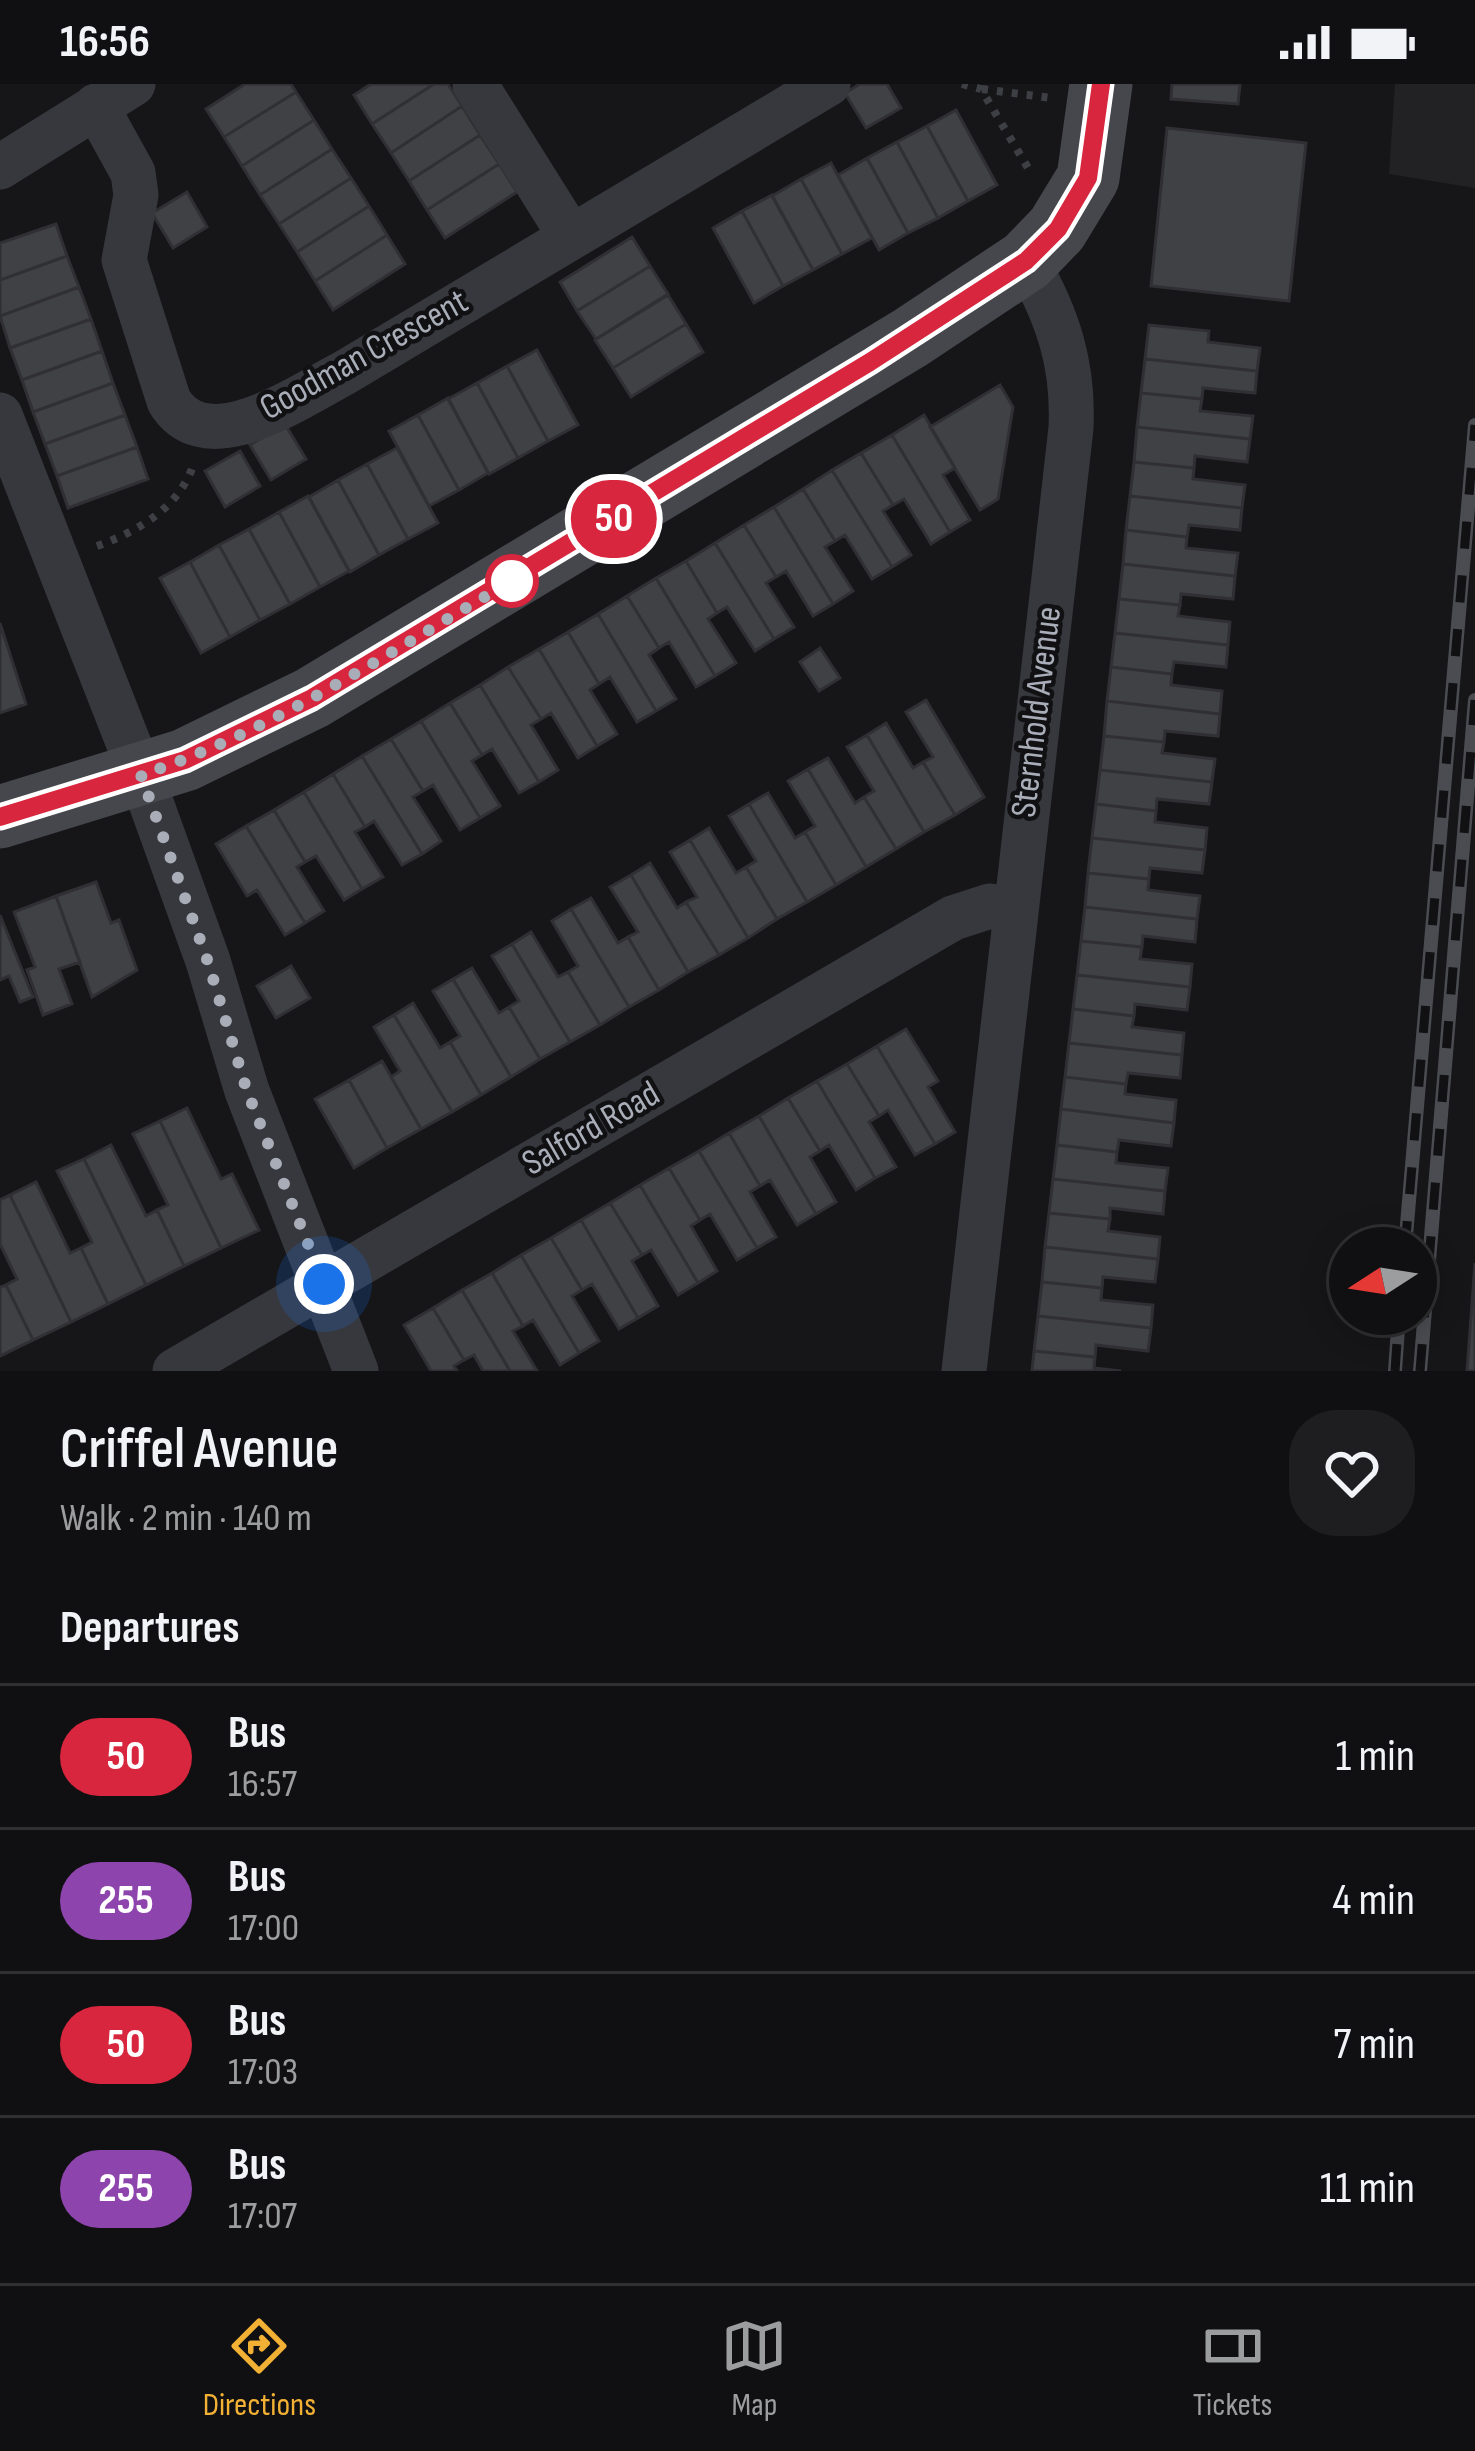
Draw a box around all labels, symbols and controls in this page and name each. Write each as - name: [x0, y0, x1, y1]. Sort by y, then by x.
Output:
- text: 16:56: [60, 15, 150, 70]
- street label: Goodman Crescent: [253, 280, 475, 430]
- line badge: 50: [560, 480, 668, 558]
- text: 50: [595, 493, 633, 544]
- unlabelled marker: [487, 556, 537, 606]
- street label: Sternhold Avenue: [1003, 604, 1071, 820]
- street label: Salford Road: [515, 1073, 667, 1185]
- north arrow: [1329, 1227, 1437, 1335]
- map controls: [1329, 1227, 1437, 1335]
- your location: [294, 1254, 354, 1314]
- button: heart: [1289, 1410, 1415, 1536]
- text: Criffel Avenue: [60, 1416, 339, 1484]
- text: Walk · 2 min · 140 m: [60, 1495, 312, 1542]
- text: Departures: [60, 1601, 239, 1656]
- text: Bus: [228, 1706, 286, 1761]
- text: 1 min: [1336, 1729, 1415, 1784]
- text: 50: [107, 1731, 145, 1782]
- text: 16:57: [228, 1761, 297, 1808]
- text: Bus: [228, 1850, 286, 1905]
- text: 4 min: [1333, 1873, 1415, 1928]
- text: 255: [98, 1875, 154, 1926]
- text: 17:00: [228, 1905, 299, 1952]
- text: Bus: [228, 1994, 286, 2049]
- text: 7 min: [1333, 2017, 1415, 2072]
- text: 50: [107, 2019, 145, 2070]
- text: 17:03: [228, 2049, 298, 2096]
- text: Bus: [228, 2138, 286, 2193]
- text: 11 min: [1320, 2161, 1415, 2216]
- text: 255: [98, 2163, 154, 2214]
- text: 17:07: [228, 2193, 297, 2240]
- tab: Directions: [203, 2313, 316, 2425]
- tab: Map: [721, 2313, 787, 2425]
- tab: Tickets: [1193, 2313, 1272, 2425]

